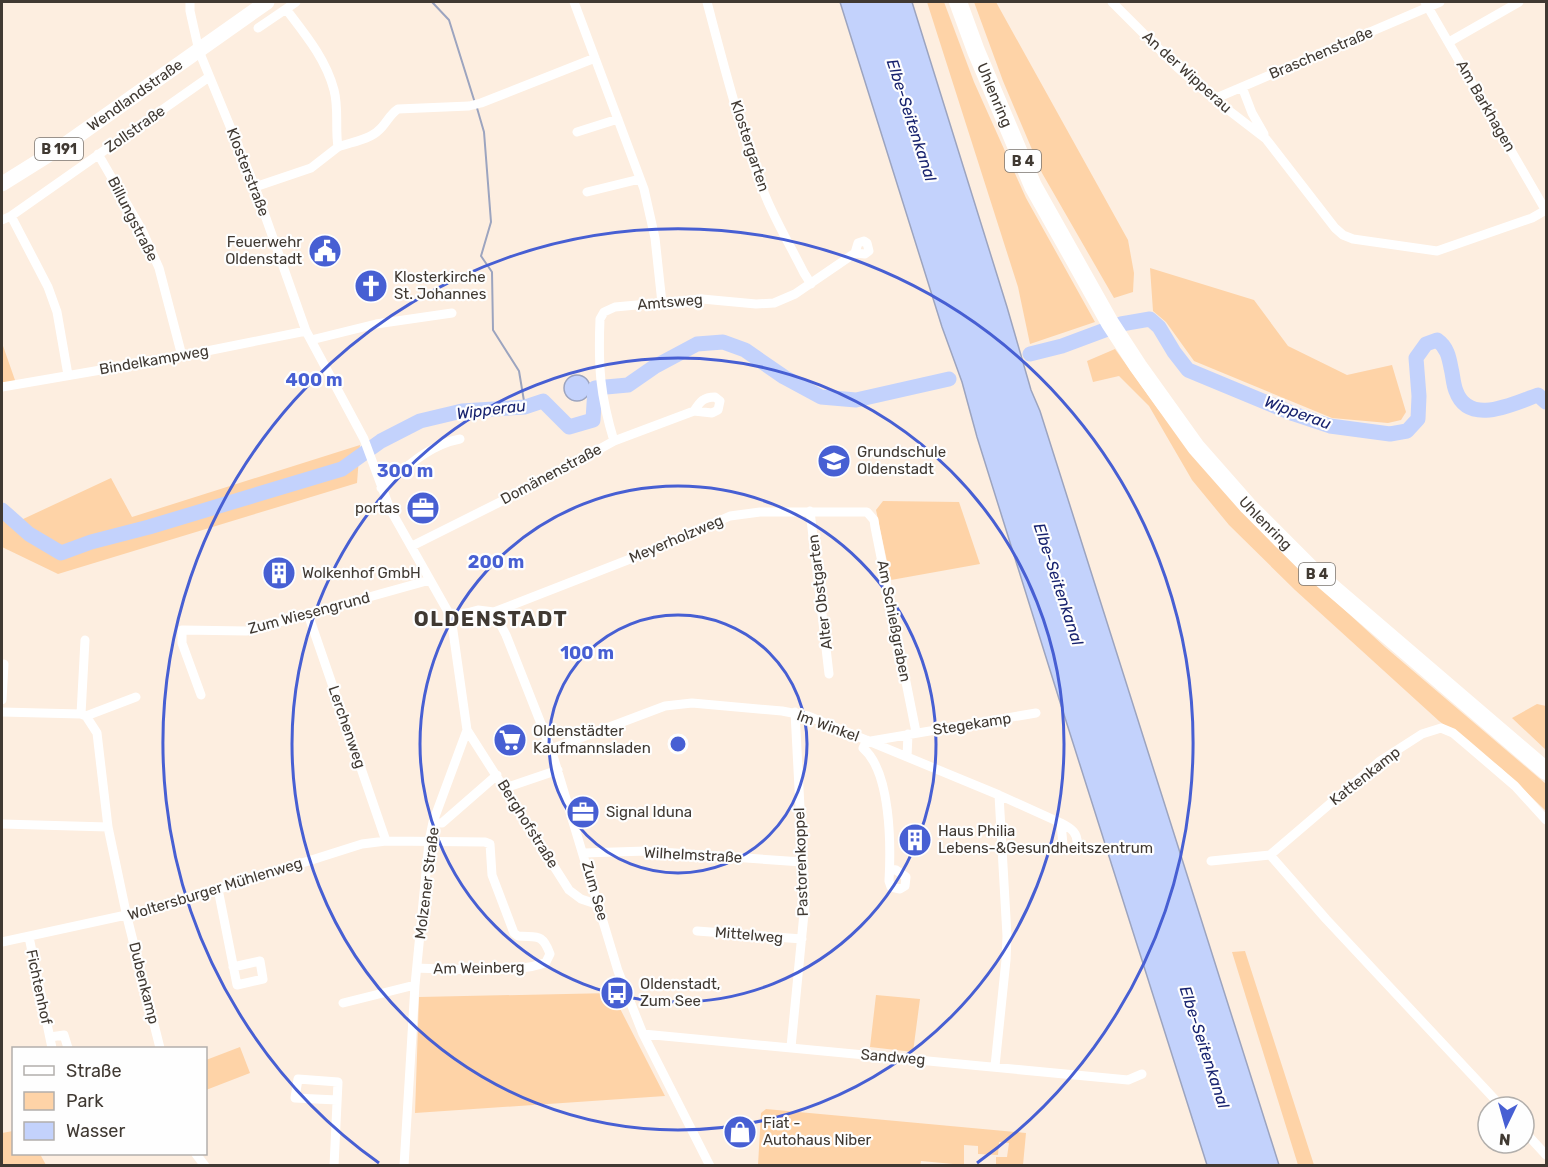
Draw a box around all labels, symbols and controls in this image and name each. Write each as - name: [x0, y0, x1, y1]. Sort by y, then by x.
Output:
- street label: Braschenstraße: [1266, 23, 1376, 83]
- street label: An der Wipperau: [1139, 27, 1235, 117]
- street label: Wendlandstraße: [84, 55, 186, 135]
- water label: Elbe-Seitenkanal: [883, 56, 941, 185]
- street label: Am Barkhagen: [1453, 57, 1519, 155]
- street label: Uhlenring: [973, 60, 1016, 130]
- street label: Klostergarten: [727, 98, 773, 194]
- street label: Zollstraße: [101, 102, 169, 156]
- street label: Klosterstraße: [223, 125, 273, 219]
- road number: B 191: [35, 138, 83, 160]
- road number: B 4: [1005, 150, 1041, 172]
- street label: Billungstraße: [104, 174, 162, 264]
- place label: Feuerwehr Oldenstadt: [225, 233, 302, 268]
- public building icon: Feuerwehr Oldenstadt: [307, 233, 343, 269]
- church icon: Klosterkirche St. Johannes: [353, 268, 389, 304]
- place label: Klosterkirche St. Johannes: [394, 268, 487, 303]
- street label: Amtsweg: [636, 290, 704, 314]
- street label: Bindelkampweg: [98, 342, 210, 378]
- text: 400 m: [285, 369, 343, 391]
- water label: Wipperau: [1262, 392, 1334, 433]
- water label: Wipperau: [455, 396, 527, 423]
- street label: Domänenstraße: [497, 440, 605, 508]
- school or university icon: Grundschule Oldenstadt: [816, 443, 852, 479]
- place label: Grundschule Oldenstadt: [857, 443, 946, 478]
- text: 300 m: [377, 460, 433, 482]
- office icon: portas: [405, 490, 441, 526]
- street label: Uhlenring: [1235, 493, 1296, 554]
- place label: portas: [355, 499, 400, 517]
- street label: Meyerholzweg: [626, 511, 726, 567]
- water label: Elbe-Seitenkanal: [1030, 520, 1088, 649]
- street label: Alter Obstgarten: [804, 533, 836, 651]
- text: 200 m: [468, 551, 524, 573]
- building icon: Wolkenhof GmbH: [261, 555, 297, 591]
- street label: Am Schießgraben: [873, 558, 915, 684]
- road number: B 4: [1299, 563, 1335, 585]
- place label: Wolkenhof GmbH: [302, 564, 421, 582]
- street label: Zum Wiesengrund: [246, 588, 372, 638]
- district label: OLDENSTADT: [414, 606, 568, 631]
- text: 100 m: [560, 642, 614, 664]
- street label: Lerchenweg: [324, 683, 370, 771]
- street label: Im Winkel: [794, 706, 862, 746]
- street label: Stegekamp: [932, 709, 1013, 739]
- supermarket icon: Oldenstädter Kaufmannsladen: [492, 722, 528, 758]
- place label: Oldenstädter Kaufmannsladen: [533, 722, 651, 757]
- centre of rings: [668, 734, 688, 754]
- street label: Kattenkamp: [1326, 743, 1404, 809]
- street label: Berghofstraße: [494, 776, 562, 872]
- office icon: Signal Iduna: [565, 794, 601, 830]
- place label: Signal Iduna: [606, 803, 692, 821]
- street label: Pastorenkoppel: [790, 807, 812, 917]
- building icon: Haus Philia Lebens-&Gesundheitszentrum: [897, 822, 933, 858]
- place label: Haus Philia Lebens-&Gesundheitszentrum: [938, 822, 1153, 857]
- street label: Molzener Straße: [411, 826, 443, 940]
- street label: Wilhelmstraße: [643, 843, 743, 867]
- street label: Woltersburger Mühlenweg: [125, 854, 305, 924]
- street label: Zum See: [578, 859, 612, 923]
- street label: Mittelweg: [714, 923, 784, 947]
- street label: Dubenkamp: [125, 940, 163, 1026]
- street label: Fichtenhof: [22, 948, 56, 1026]
- street label: Am Weinberg: [433, 958, 525, 978]
- bus stop icon: Oldenstadt, Zum See: [599, 975, 635, 1011]
- place label: Oldenstadt, Zum See: [640, 975, 721, 1010]
- water label: Elbe-Seitenkanal: [1176, 983, 1234, 1112]
- street label: Sandweg: [860, 1045, 926, 1069]
- legend: [12, 1047, 207, 1155]
- text: Straße: [66, 1060, 122, 1082]
- text: Park: [66, 1090, 104, 1112]
- north arrow: [1476, 1095, 1536, 1155]
- shop icon: Fiat - Autohaus Niber: [722, 1114, 758, 1150]
- place label: Fiat - Autohaus Niber: [763, 1114, 872, 1149]
- text: Wasser: [66, 1120, 125, 1142]
- text: N: [1498, 1129, 1511, 1149]

